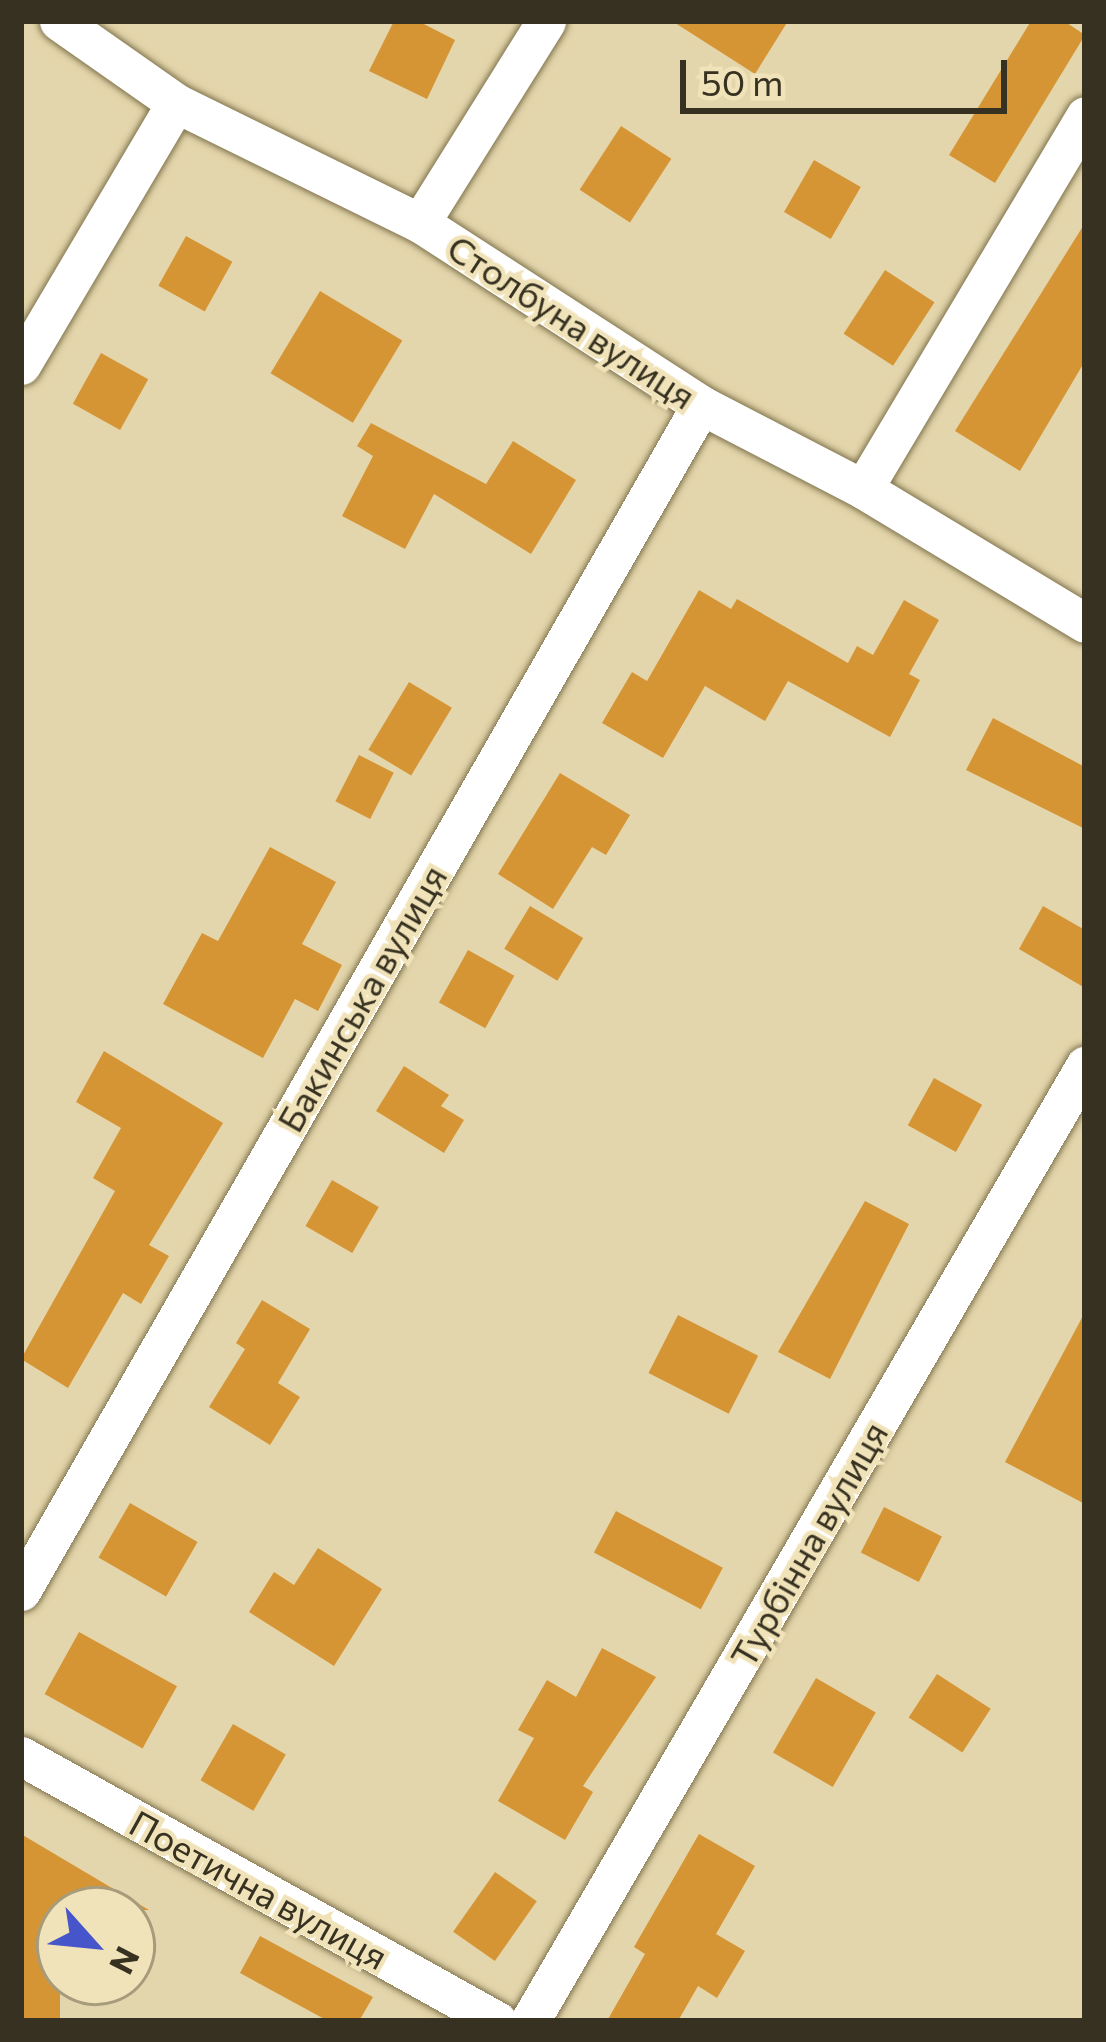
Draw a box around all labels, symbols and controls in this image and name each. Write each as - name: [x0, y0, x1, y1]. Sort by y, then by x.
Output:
- scale bar: [686, 36, 1013, 110]
- text: 50 m: [701, 59, 783, 103]
- street label: Столбуна вулиця: [440, 225, 704, 417]
- street label: Бакинська вулиця: [267, 857, 455, 1139]
- street label: Турбінна вулиця: [720, 1414, 896, 1674]
- street label: Поетична вулиця: [123, 1800, 395, 1978]
- north arrow: [36, 1886, 156, 2006]
- text: N: [102, 1941, 150, 1982]

